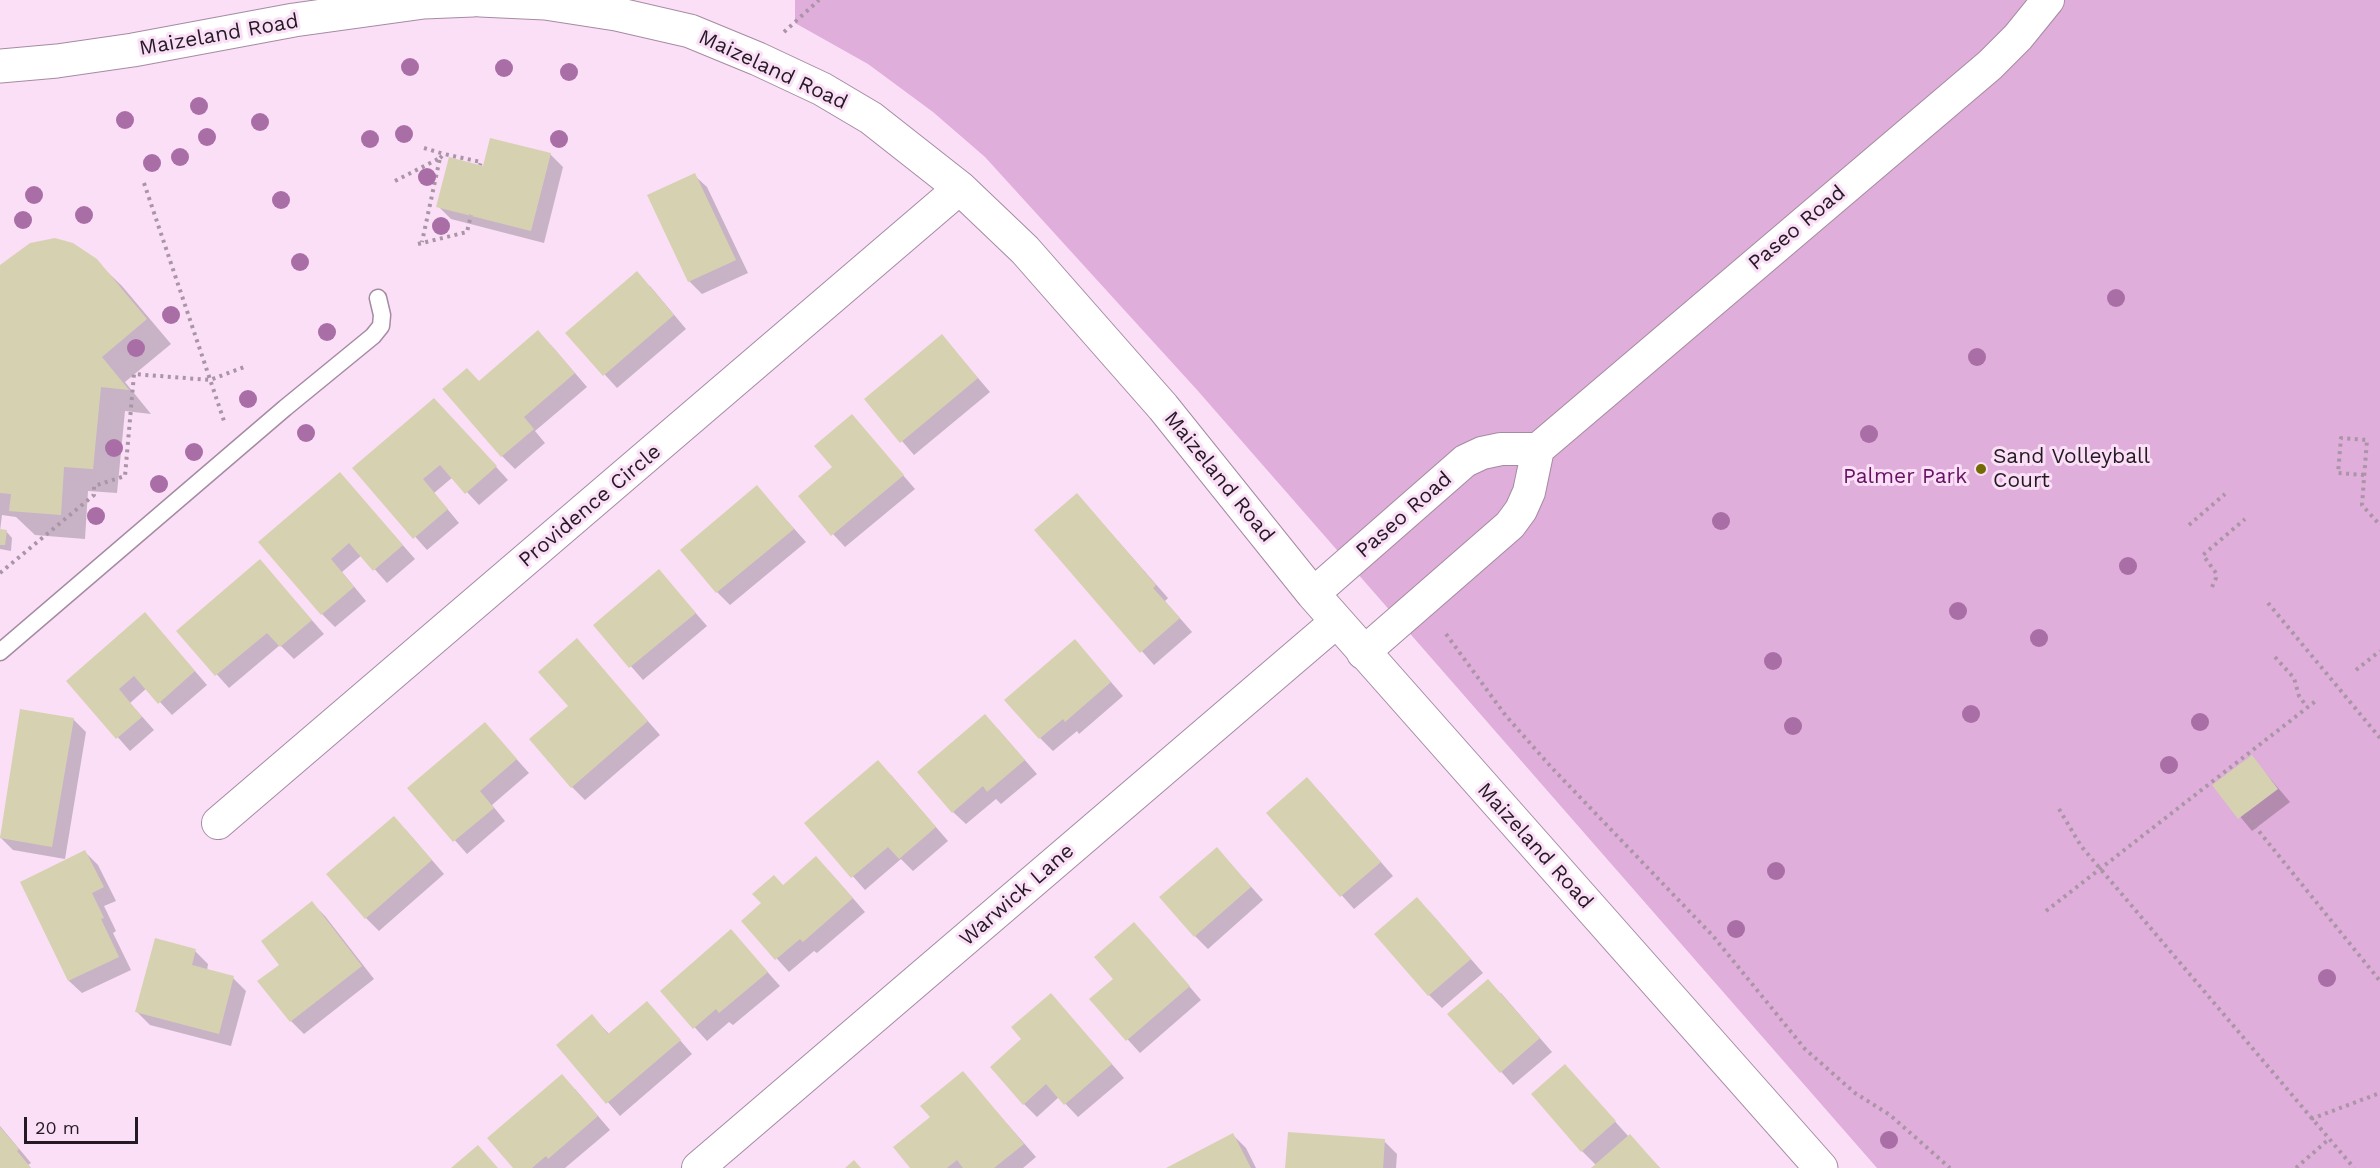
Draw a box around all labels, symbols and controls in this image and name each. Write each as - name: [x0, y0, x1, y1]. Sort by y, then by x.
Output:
- street label: Maizeland Road: [137, 9, 301, 61]
- street label: Maizeland Road: [695, 24, 851, 116]
- street label: Paseo Road: [1743, 180, 1851, 276]
- street label: Maizeland Road: [1158, 406, 1280, 548]
- street label: Providence Circle: [514, 439, 666, 573]
- place label: Sand Volleyball Court: [1993, 444, 2150, 494]
- marker: Sand Volleyball Court: [1974, 462, 1988, 476]
- park label: Palmer Park: [1843, 464, 1967, 490]
- street label: Paseo Road: [1351, 466, 1457, 564]
- street label: Maizeland Road: [1472, 778, 1598, 914]
- street label: Warwick Lane: [955, 838, 1079, 952]
- scale bar: [27, 1105, 141, 1143]
- text: 20 m: [35, 1117, 80, 1138]

